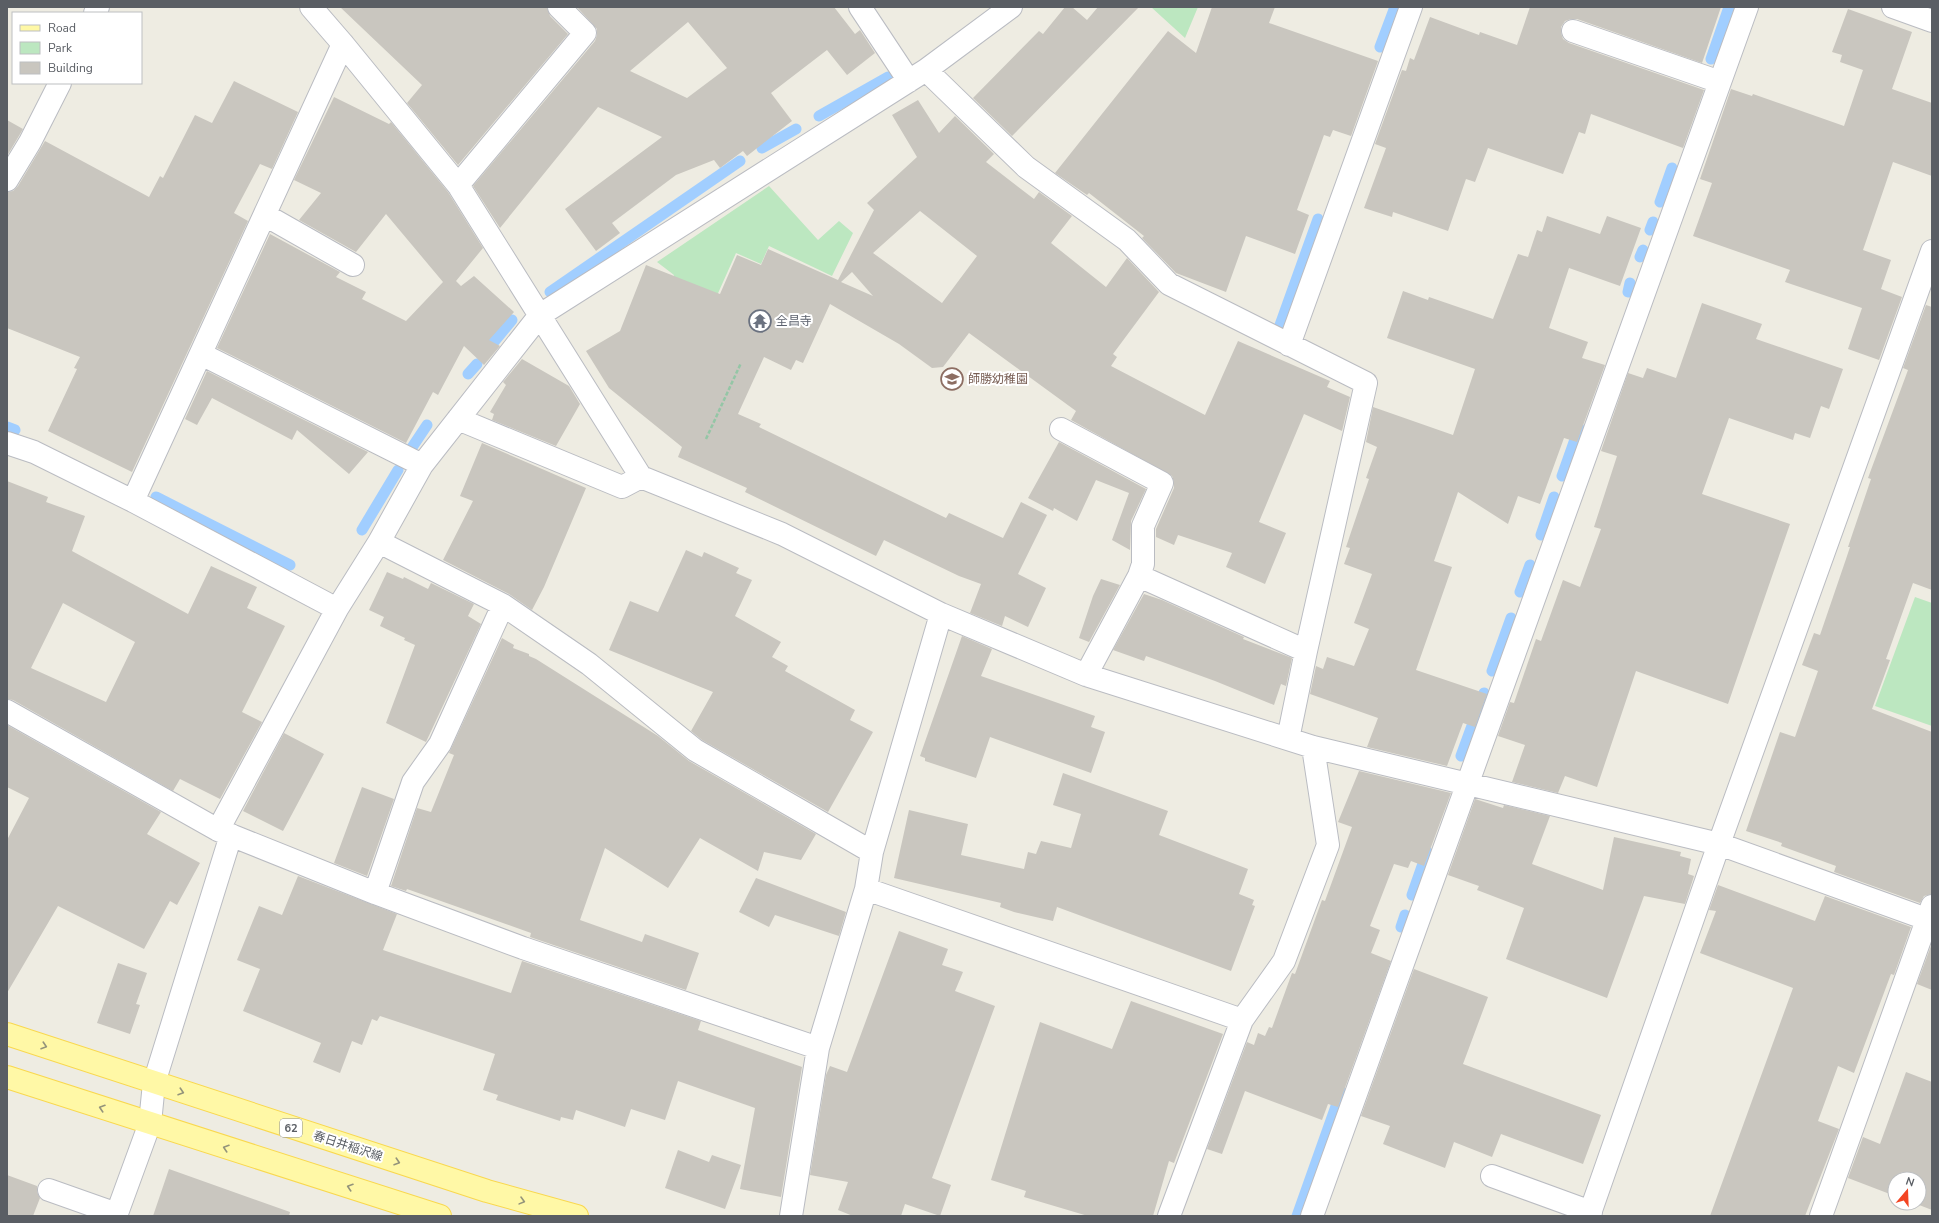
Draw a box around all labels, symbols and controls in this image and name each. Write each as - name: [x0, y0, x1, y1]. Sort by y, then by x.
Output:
- legend: [12, 12, 142, 84]
- text: Road: [48, 20, 76, 36]
- text: Park: [48, 40, 73, 56]
- text: Building: [48, 60, 93, 76]
- temple icon: 全昌寺: [747, 308, 773, 334]
- place label: 全昌寺: [776, 313, 812, 329]
- school or university icon: 師勝幼稚園: [939, 366, 965, 392]
- place label: 師勝幼稚園: [968, 371, 1028, 387]
- one-way arrow: [40, 1041, 47, 1050]
- one-way arrow: [177, 1087, 184, 1095]
- one-way arrow: [99, 1104, 106, 1113]
- road number: 62: [280, 1119, 302, 1137]
- street label: 春日井稲沢線: [311, 1127, 385, 1165]
- one-way arrow: [222, 1144, 229, 1153]
- one-way arrow: [394, 1157, 401, 1166]
- north arrow: [1887, 1171, 1927, 1211]
- text: N: [1904, 1174, 1916, 1190]
- one-way arrow: [346, 1183, 353, 1192]
- one-way arrow: [518, 1196, 525, 1205]

